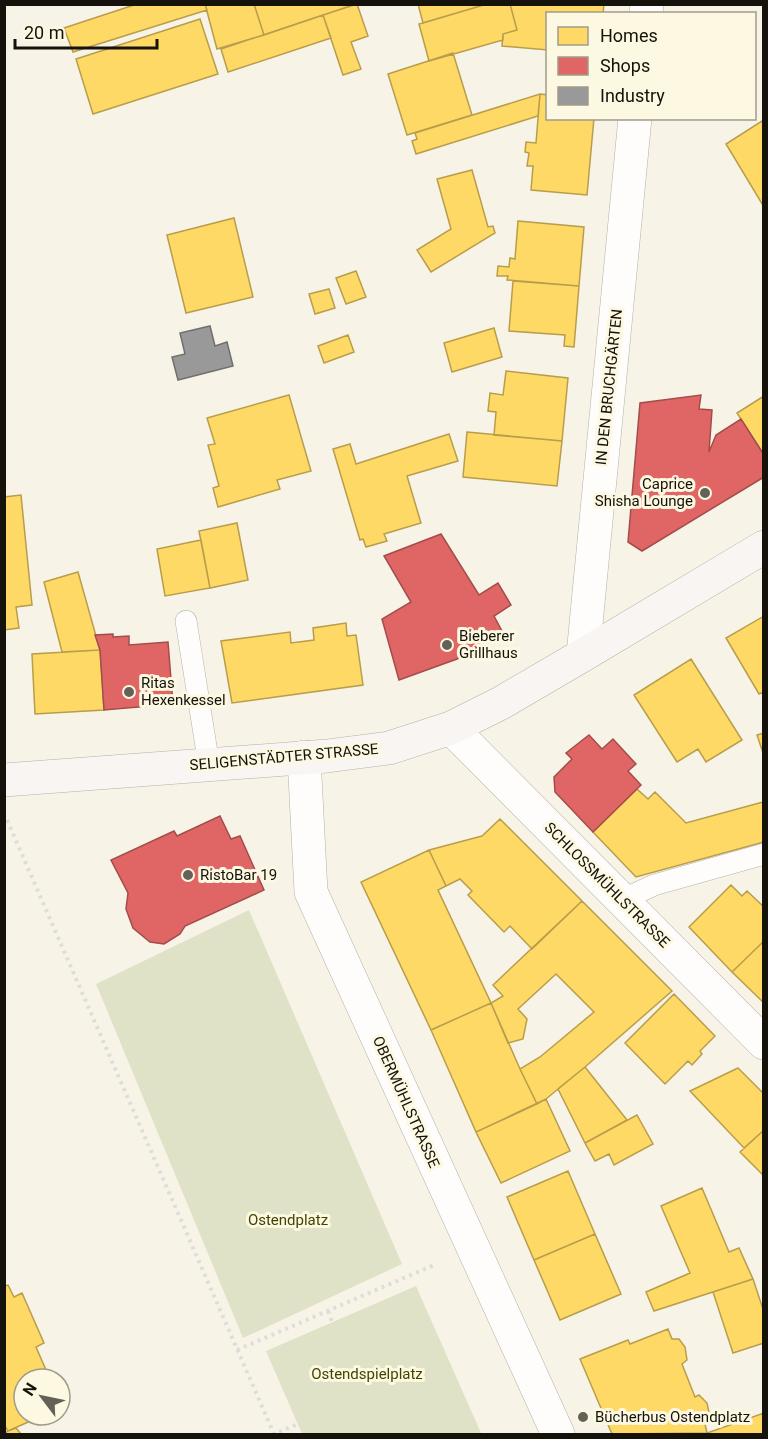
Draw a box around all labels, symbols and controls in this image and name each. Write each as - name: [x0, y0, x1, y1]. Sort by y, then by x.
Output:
- scale bar: [15, 12, 158, 50]
- legend: [546, 12, 756, 120]
- text: 20 m: [24, 22, 64, 43]
- text: Homes: [600, 25, 658, 46]
- text: Shops: [600, 55, 650, 76]
- text: Industry: [600, 85, 665, 106]
- street label: IN DEN BRUCHGÄRTEN: [592, 308, 626, 466]
- place label: Caprice Shisha Lounge: [595, 475, 693, 510]
- marker: Caprice Shisha Lounge: [698, 486, 712, 500]
- place label: Bieberer Grillhaus: [459, 627, 518, 662]
- marker: Bieberer Grillhaus: [440, 638, 454, 652]
- place label: Ritas Hexenkessel: [141, 674, 226, 709]
- marker: Ritas Hexenkessel: [122, 685, 136, 699]
- street label: SELIGENSTÄDTER STRASSE: [189, 740, 380, 774]
- street label: SCHLOSSMÜHLSTRASSE: [541, 819, 674, 952]
- place label: RistoBar 19: [200, 866, 277, 884]
- marker: RistoBar 19: [181, 868, 195, 882]
- street label: OBERMÜHLSTRASSE: [369, 1033, 443, 1171]
- park label: Ostendplatz: [248, 1211, 328, 1229]
- park label: Ostendspielplatz: [311, 1365, 423, 1383]
- north arrow: [12, 1367, 72, 1427]
- text: N: [19, 1379, 41, 1399]
- place label: Bücherbus Ostendplatz: [595, 1408, 750, 1426]
- marker: Bücherbus Ostendplatz: [576, 1410, 590, 1424]

